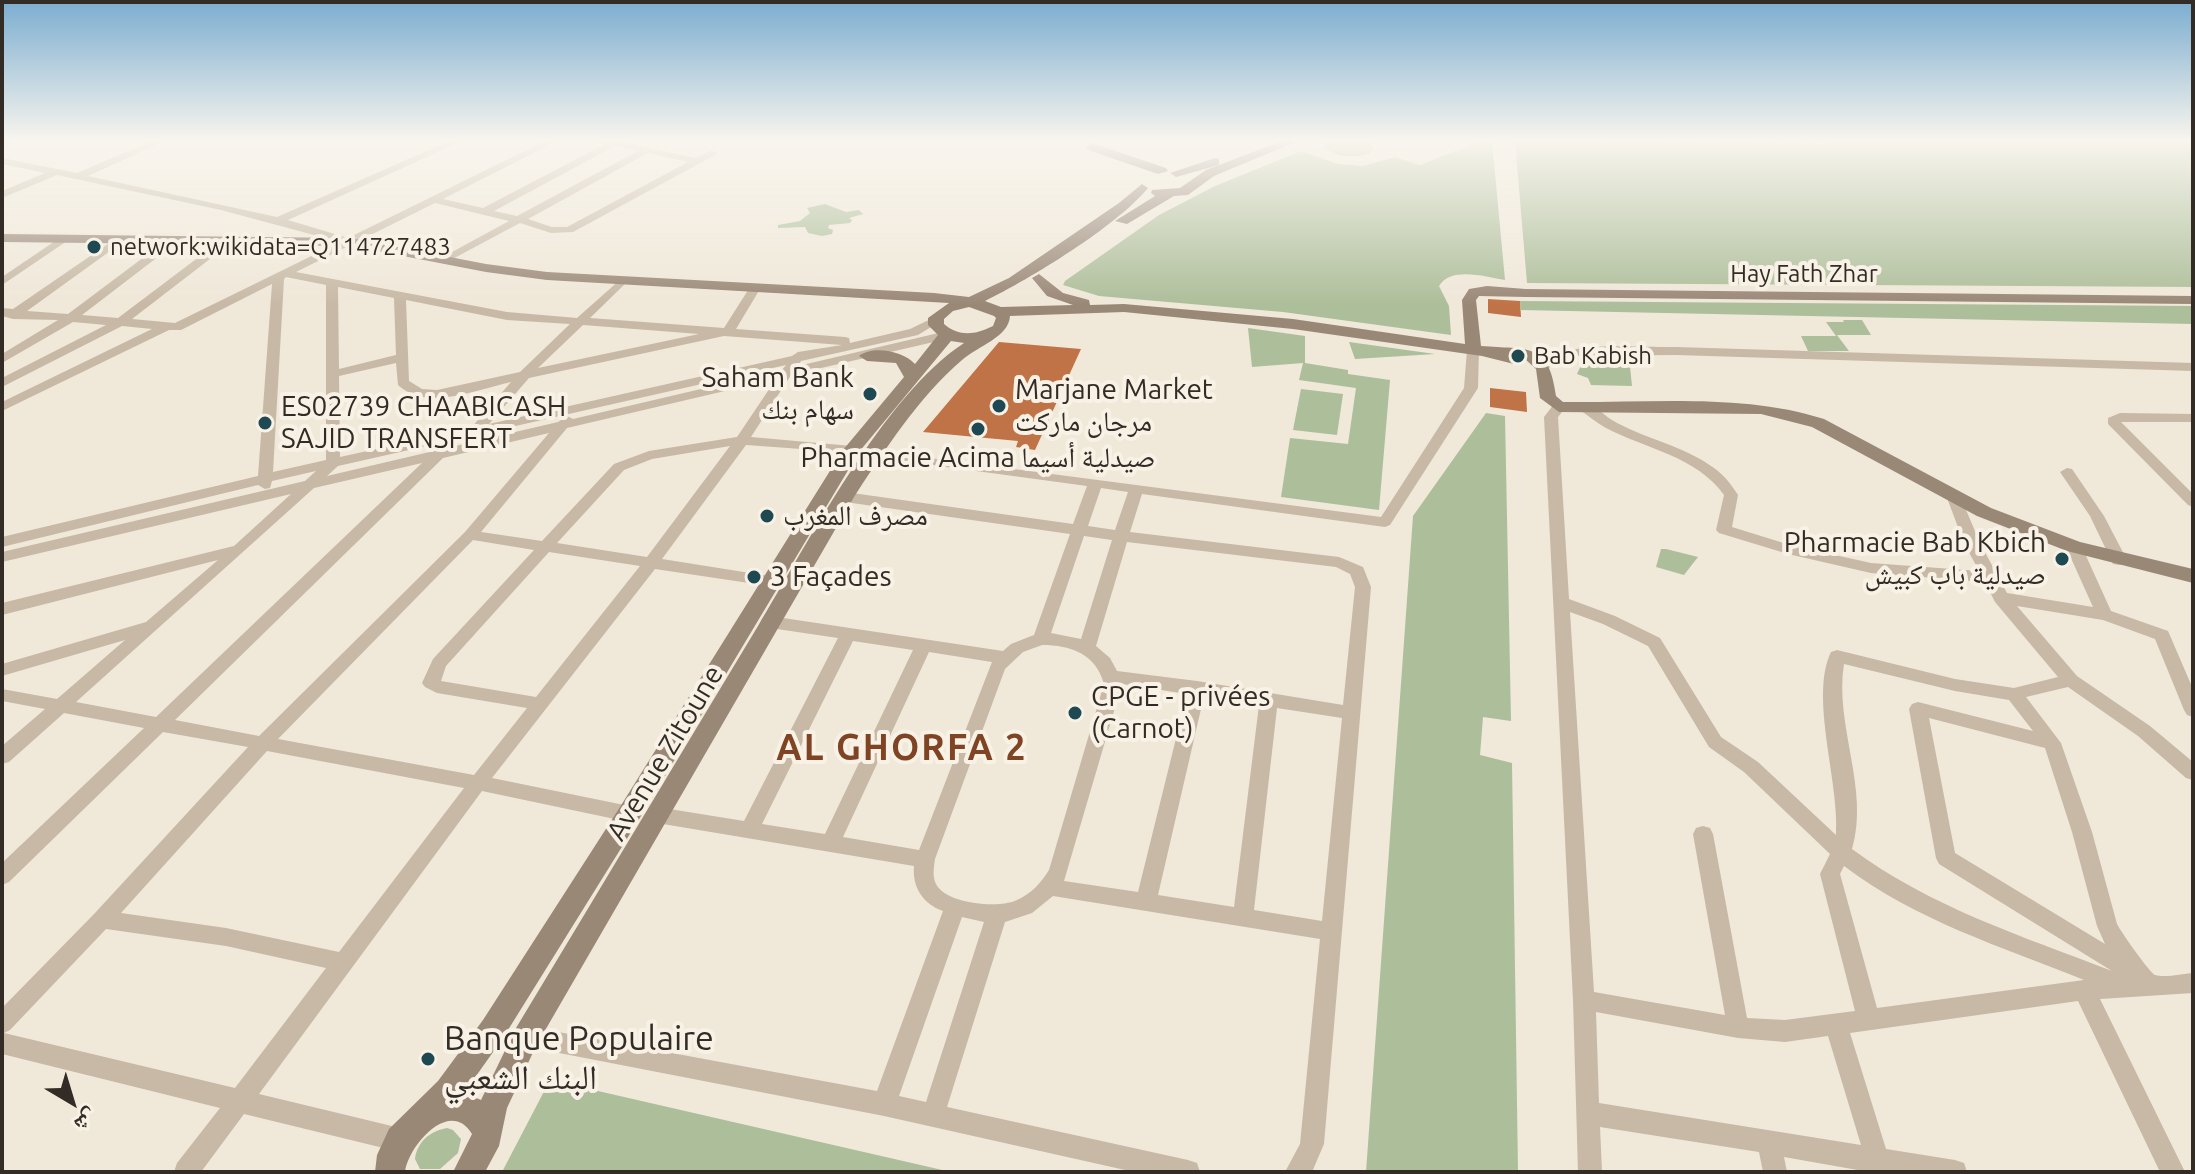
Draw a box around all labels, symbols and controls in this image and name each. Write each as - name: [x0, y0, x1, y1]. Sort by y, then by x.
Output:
- place label: network:wikidata=Q114727483: [110, 233, 451, 261]
- marker: network:wikidata=Q114727483: [85, 238, 103, 256]
- street label: Hay Fath Zhar: [1730, 260, 1878, 288]
- place label: Bab Kabish: [1534, 342, 1652, 370]
- marker: Bab Kabish: [1509, 347, 1527, 365]
- place label: Saham Bank سهام بنك: [702, 361, 854, 427]
- place label: Marjane Market مرجان ماركت: [1015, 373, 1213, 439]
- marker: Saham Bank سهام بنك: [861, 385, 879, 403]
- place label: ES02739 CHAABICASH SAJID TRANSFERT: [281, 390, 566, 456]
- marker: Marjane Market مرجان ماركت: [990, 397, 1008, 415]
- marker: ES02739 CHAABICASH SAJID TRANSFERT: [256, 414, 274, 432]
- marker: Pharmacie Acima صيدلية أسيما: [969, 420, 987, 438]
- place label: Pharmacie Acima صيدلية أسيما: [800, 441, 1156, 475]
- place label: مصرف المغرب: [783, 499, 928, 533]
- marker: مصرف المغرب: [758, 507, 776, 525]
- place label: Pharmacie Bab Kbich صيدلية باب كبيش: [1784, 526, 2046, 592]
- marker: Pharmacie Bab Kbich صيدلية باب كبيش: [2053, 550, 2071, 568]
- place label: 3 Façades: [770, 560, 892, 594]
- marker: 3 Façades: [745, 568, 763, 586]
- street label: Avenue Zitoune: [599, 659, 731, 847]
- place label: CPGE - privées (Carnot): [1091, 680, 1271, 746]
- marker: CPGE - privées (Carnot): [1066, 704, 1084, 722]
- district label: AL GHORFA 2: [776, 726, 1028, 770]
- place label: Banque Populaire البنك الشعبي: [444, 1019, 714, 1098]
- marker: Banque Populaire البنك الشعبي: [419, 1050, 437, 1068]
- north arrow: [32, 1062, 112, 1142]
- text: ش: [70, 1104, 104, 1138]

